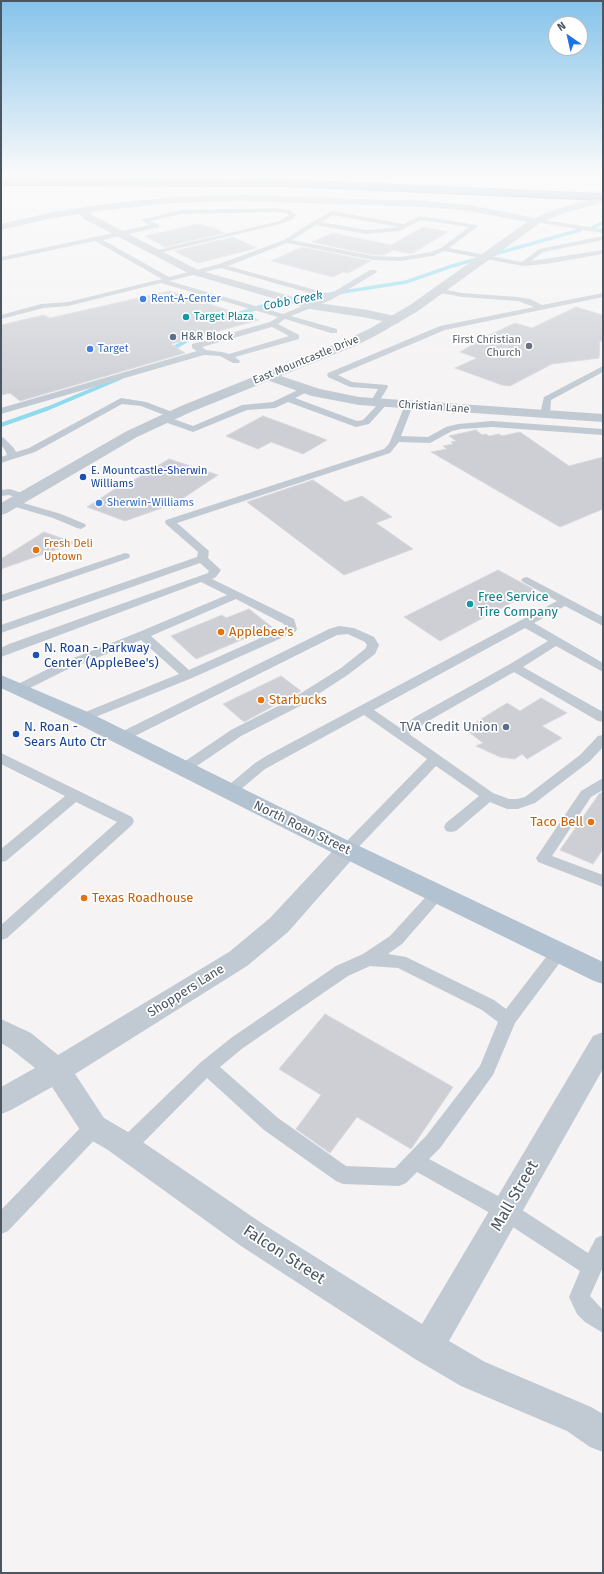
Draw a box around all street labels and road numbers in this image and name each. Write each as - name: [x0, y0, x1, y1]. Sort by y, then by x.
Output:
- street label: East Mountcastle Drive: [251, 333, 361, 387]
- street label: Christian Lane: [398, 398, 470, 416]
- street label: North Roan Street: [251, 798, 353, 858]
- street label: Shoppers Lane: [145, 961, 227, 1021]
- street label: Mall Street: [487, 1157, 543, 1235]
- street label: Falcon Street: [239, 1221, 329, 1289]

